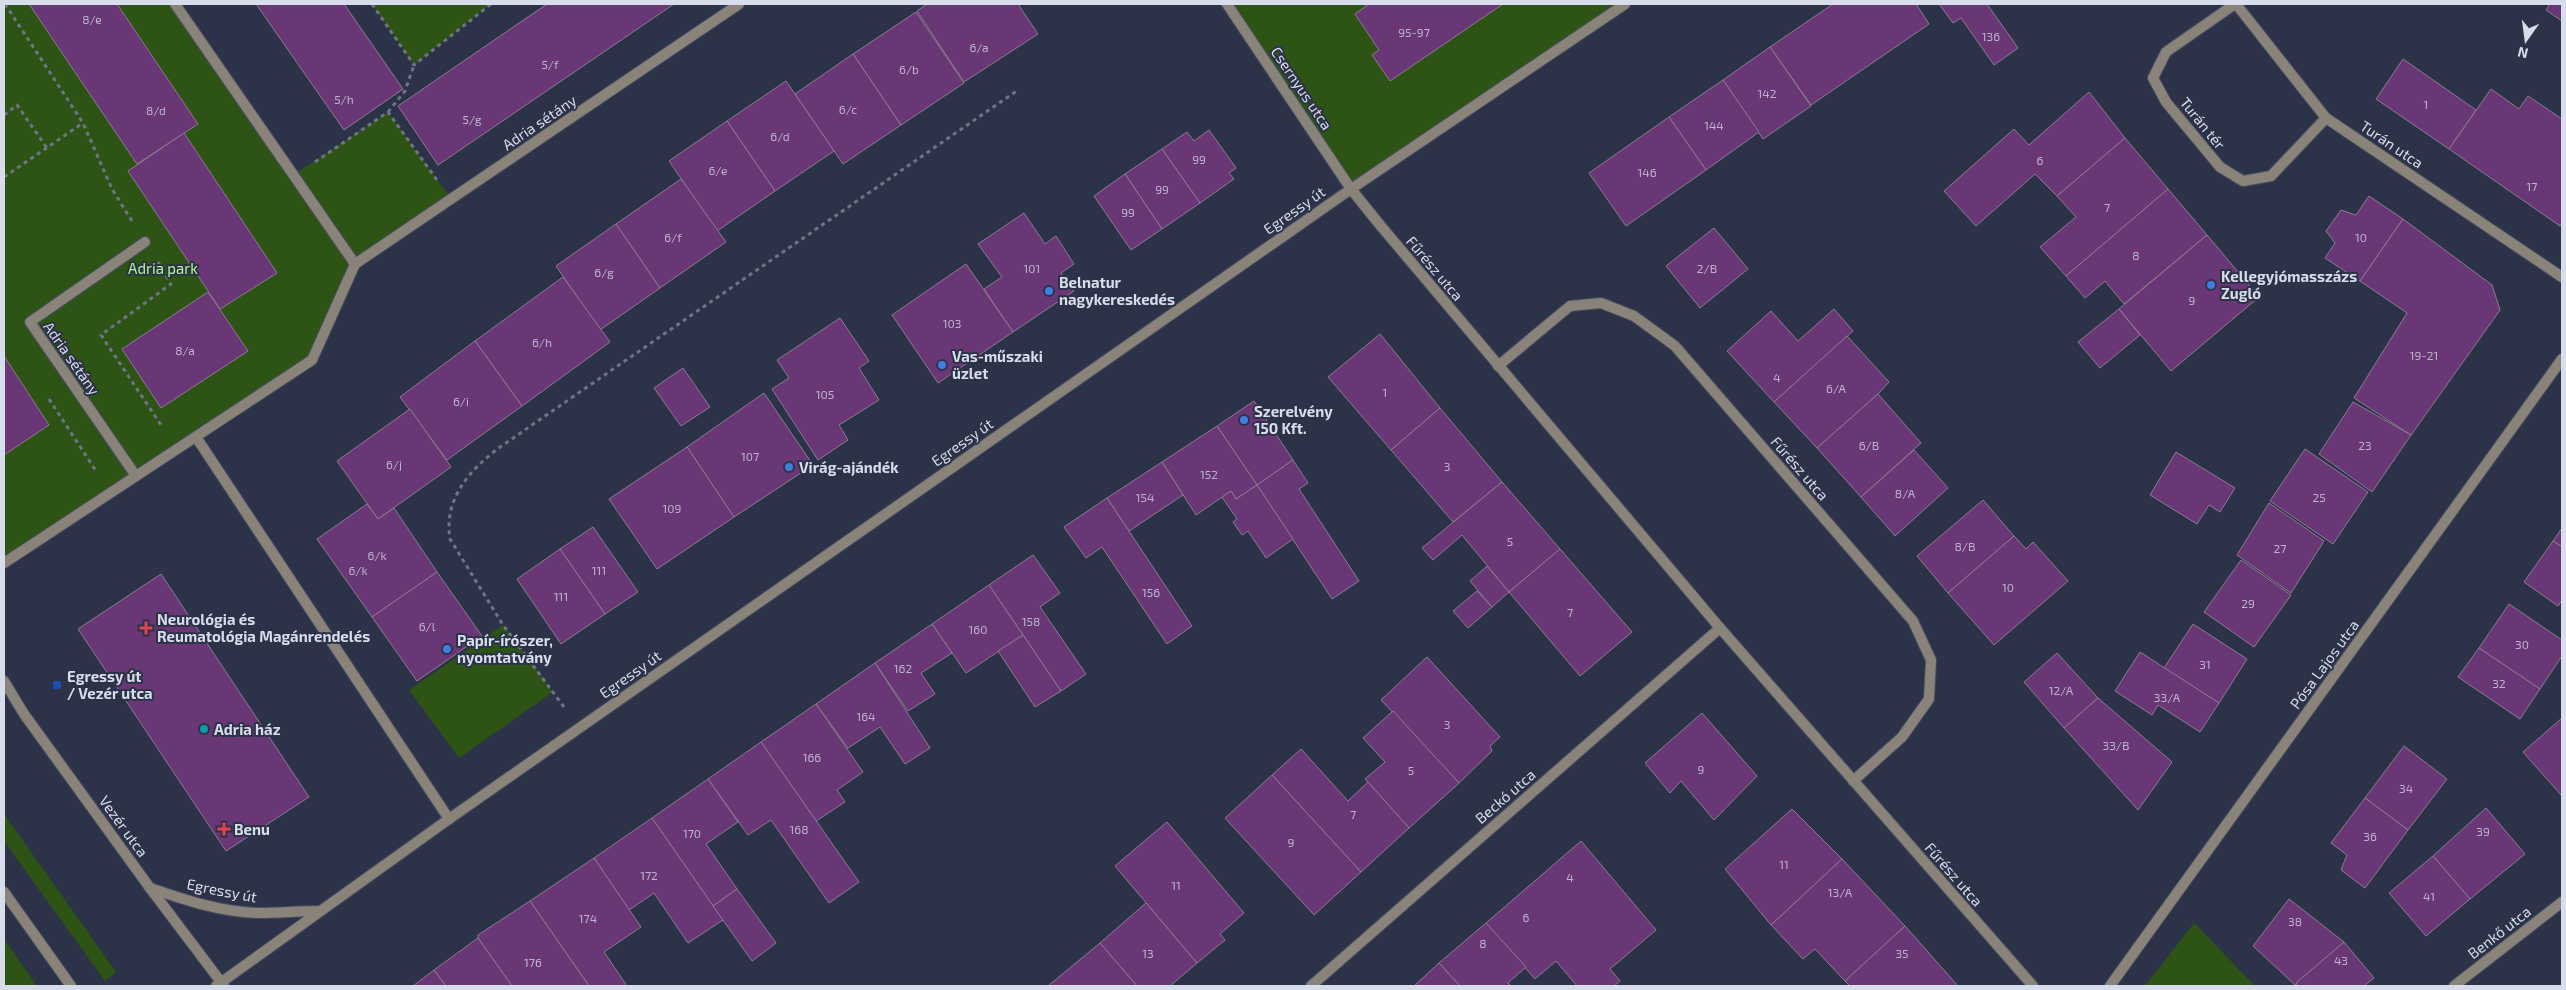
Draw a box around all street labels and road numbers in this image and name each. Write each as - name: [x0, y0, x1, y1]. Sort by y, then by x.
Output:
- street label: Csernyus utca: [1268, 43, 1336, 133]
- street label: Adria sétány: [499, 91, 580, 153]
- street label: Turán tér: [2177, 93, 2229, 153]
- street label: Turán utca: [2357, 116, 2427, 172]
- street label: Egressy út: [1260, 182, 1328, 238]
- street label: Fűrész utca: [1403, 232, 1467, 304]
- street label: Adria sétány: [40, 318, 104, 398]
- street label: Egressy út: [928, 414, 996, 470]
- street label: Fűrész utca: [1767, 432, 1833, 504]
- street label: Pósa Lajos utca: [2286, 616, 2363, 713]
- street label: Egressy út: [596, 646, 664, 702]
- street label: Beckó utca: [1471, 765, 1539, 827]
- street label: Vezér utca: [96, 792, 152, 860]
- street label: Fűrész utca: [1921, 838, 1987, 910]
- street label: Egressy út: [185, 874, 259, 906]
- street label: Benkő utca: [2464, 902, 2534, 962]

